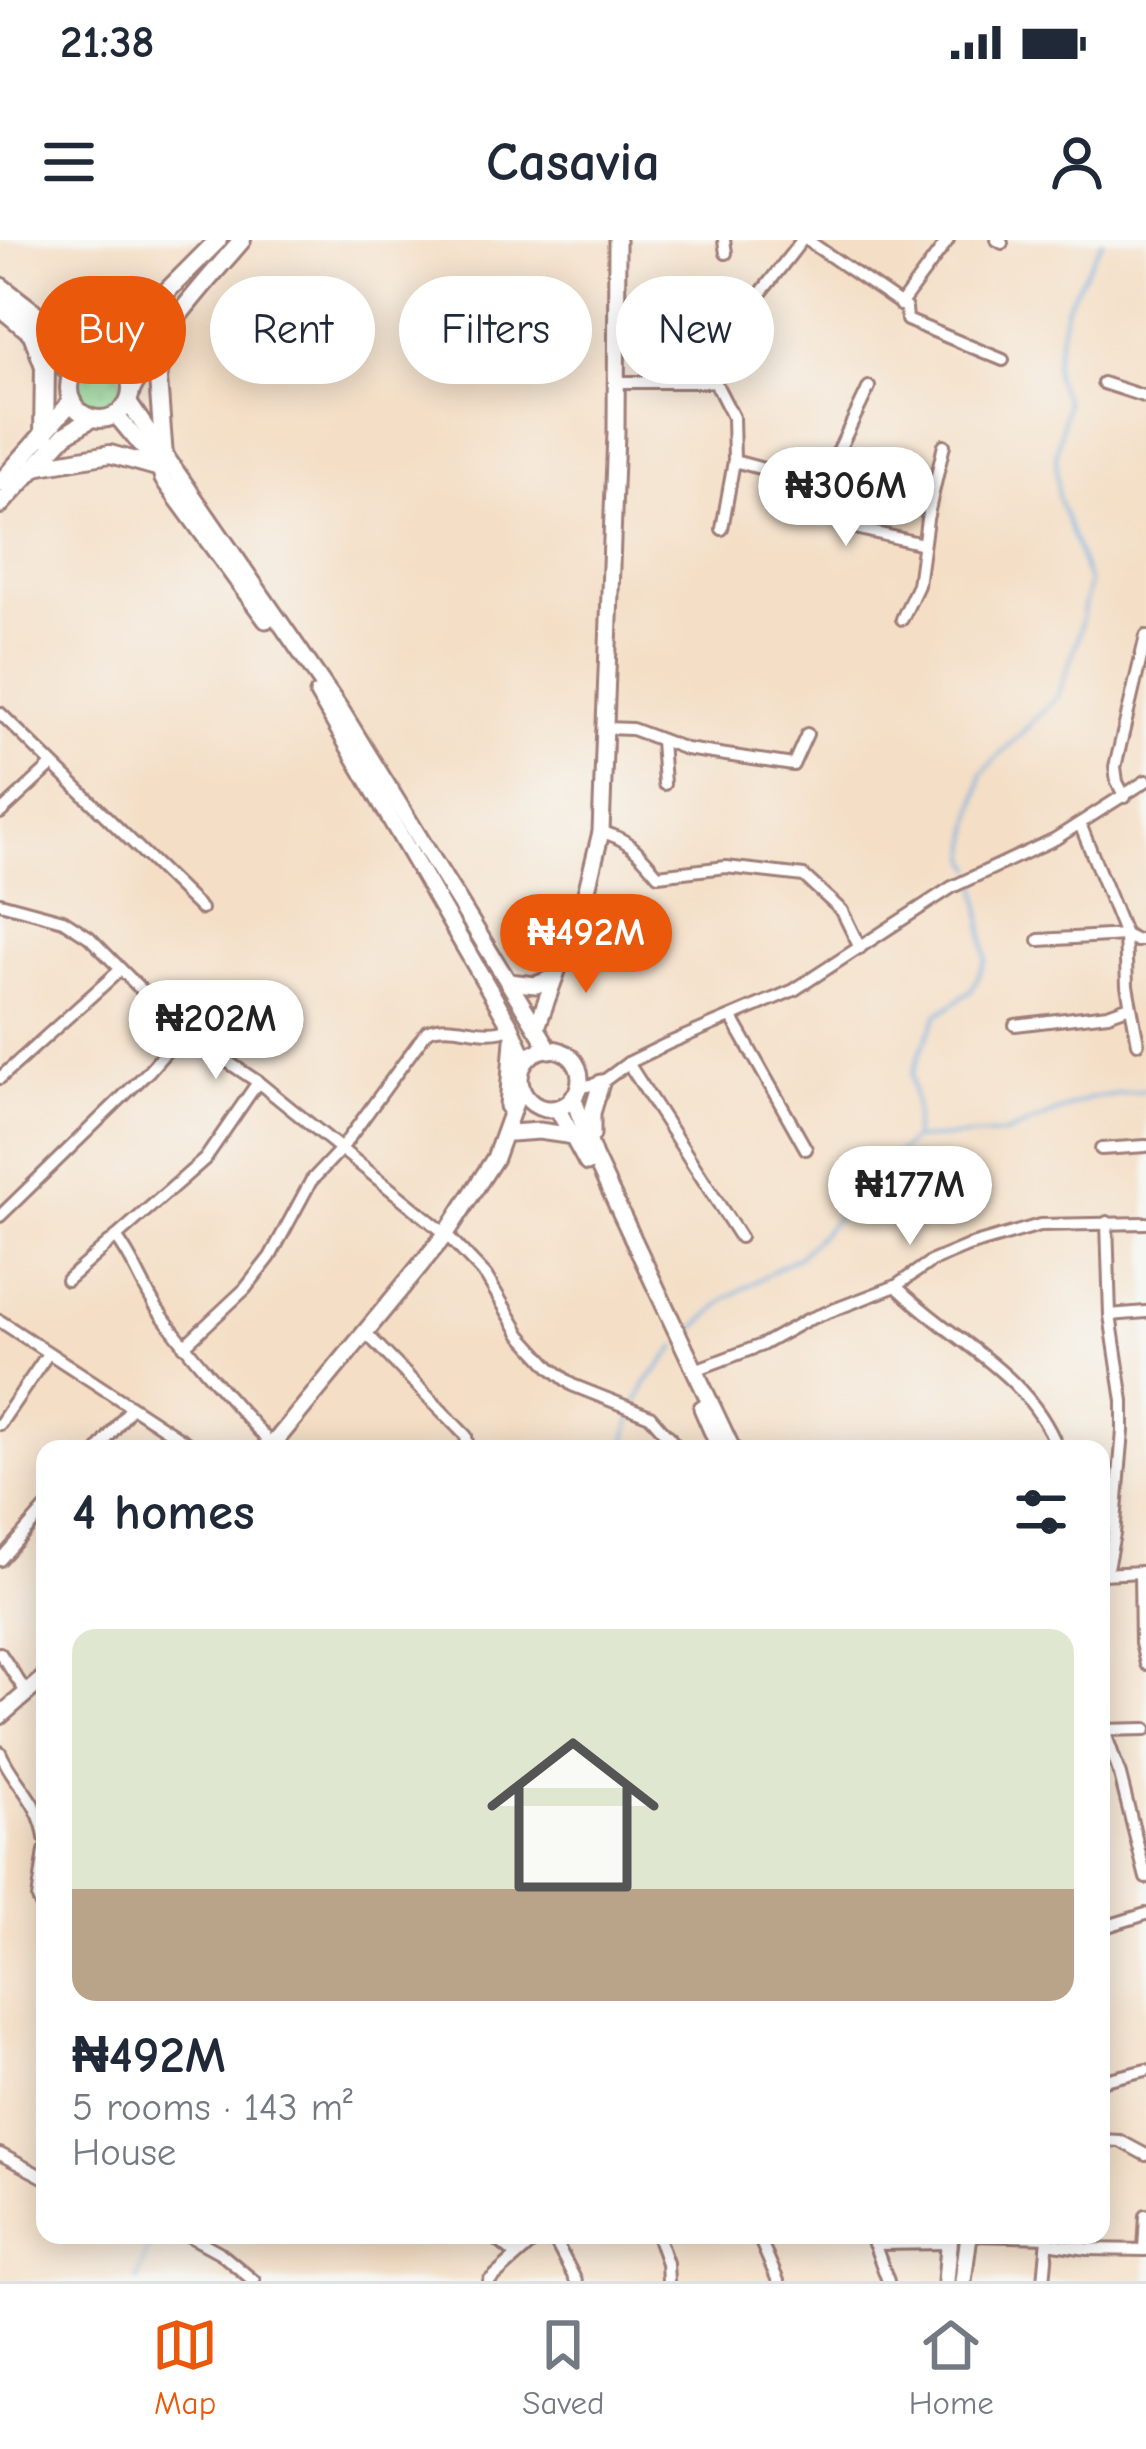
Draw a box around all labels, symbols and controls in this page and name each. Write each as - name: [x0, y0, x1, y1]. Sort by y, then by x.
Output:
- text: 21:38: [60, 16, 155, 68]
- icon: menu: [36, 129, 102, 195]
- icon: person: [1044, 129, 1110, 195]
- text: Casavia: [486, 131, 660, 194]
- chip: Buy: [36, 276, 186, 384]
- chip: Rent: [210, 276, 375, 384]
- chip: Filters: [399, 276, 592, 384]
- chip: New: [616, 276, 774, 384]
- pin: ₦306M: [762, 447, 930, 549]
- text: ₦306M: [785, 463, 907, 508]
- pin: ₦492M: [502, 894, 670, 996]
- text: ₦492M: [527, 910, 645, 955]
- pin: ₦202M: [132, 980, 300, 1082]
- text: ₦202M: [156, 996, 276, 1041]
- pin: ₦177M: [826, 1146, 994, 1248]
- text: ₦177M: [855, 1162, 965, 1207]
- icon: filters: [1008, 1479, 1074, 1545]
- text: 4 homes: [72, 1483, 255, 1542]
- icon: home: [465, 1707, 681, 1923]
- text: ₦492M: [72, 2026, 226, 2085]
- text: 5 rooms · 143 m²: [72, 2085, 353, 2130]
- text: House: [72, 2130, 176, 2175]
- tab: Map: [152, 2312, 218, 2422]
- tab: Saved: [522, 2312, 605, 2422]
- tab: Home: [909, 2312, 994, 2422]

